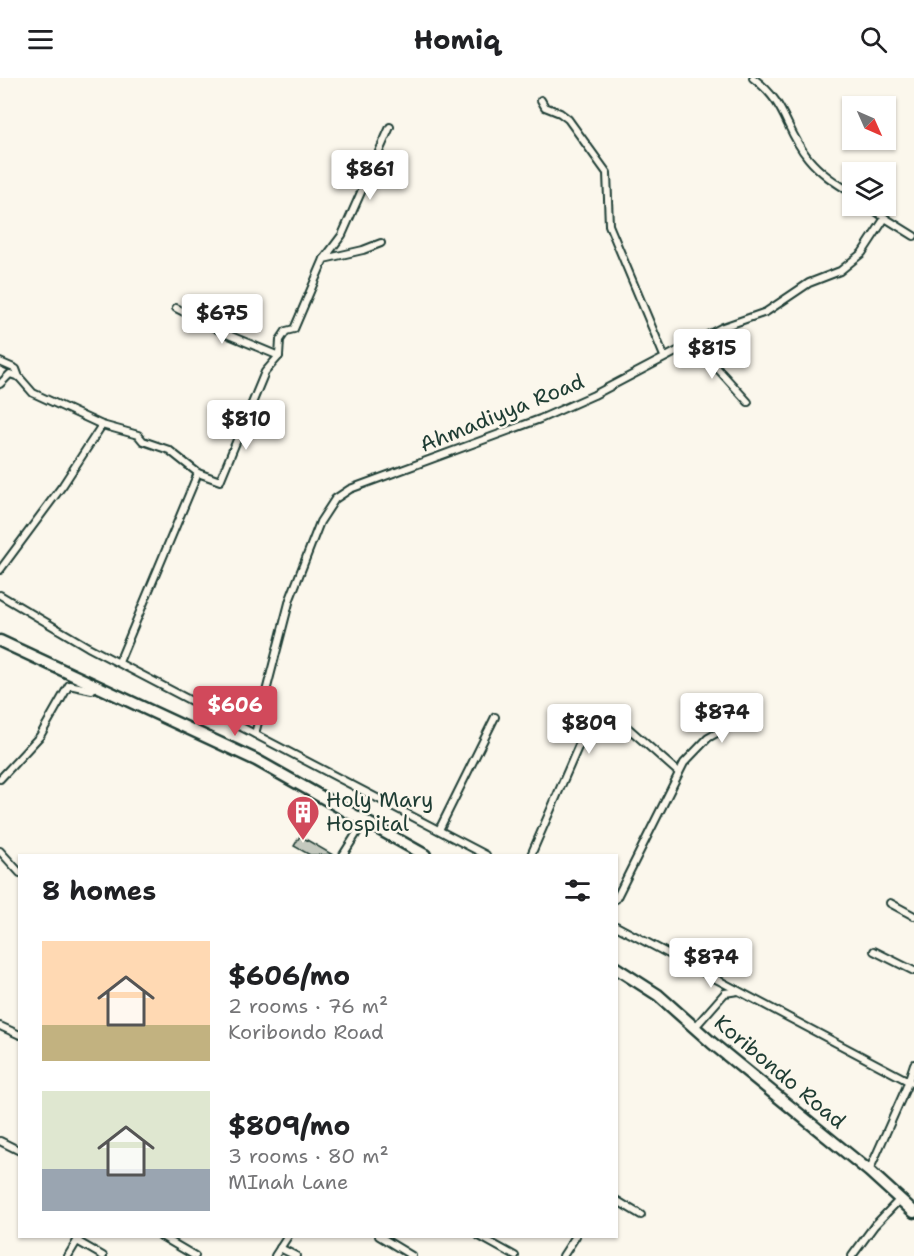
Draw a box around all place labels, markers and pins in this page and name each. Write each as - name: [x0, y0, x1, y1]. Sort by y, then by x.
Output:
- pin: $861: [334, 150, 406, 201]
- pin: $675: [186, 294, 258, 345]
- pin: $815: [676, 329, 748, 380]
- pin: $810: [210, 400, 282, 451]
- pin: $606: [199, 686, 271, 737]
- pin: $874: [686, 693, 758, 744]
- pin: $809: [553, 704, 625, 755]
- place label: Holy Mary Hospital: [326, 786, 433, 838]
- building icon: Holy Mary Hospital: [285, 794, 321, 841]
- pin: $874: [675, 938, 747, 989]

